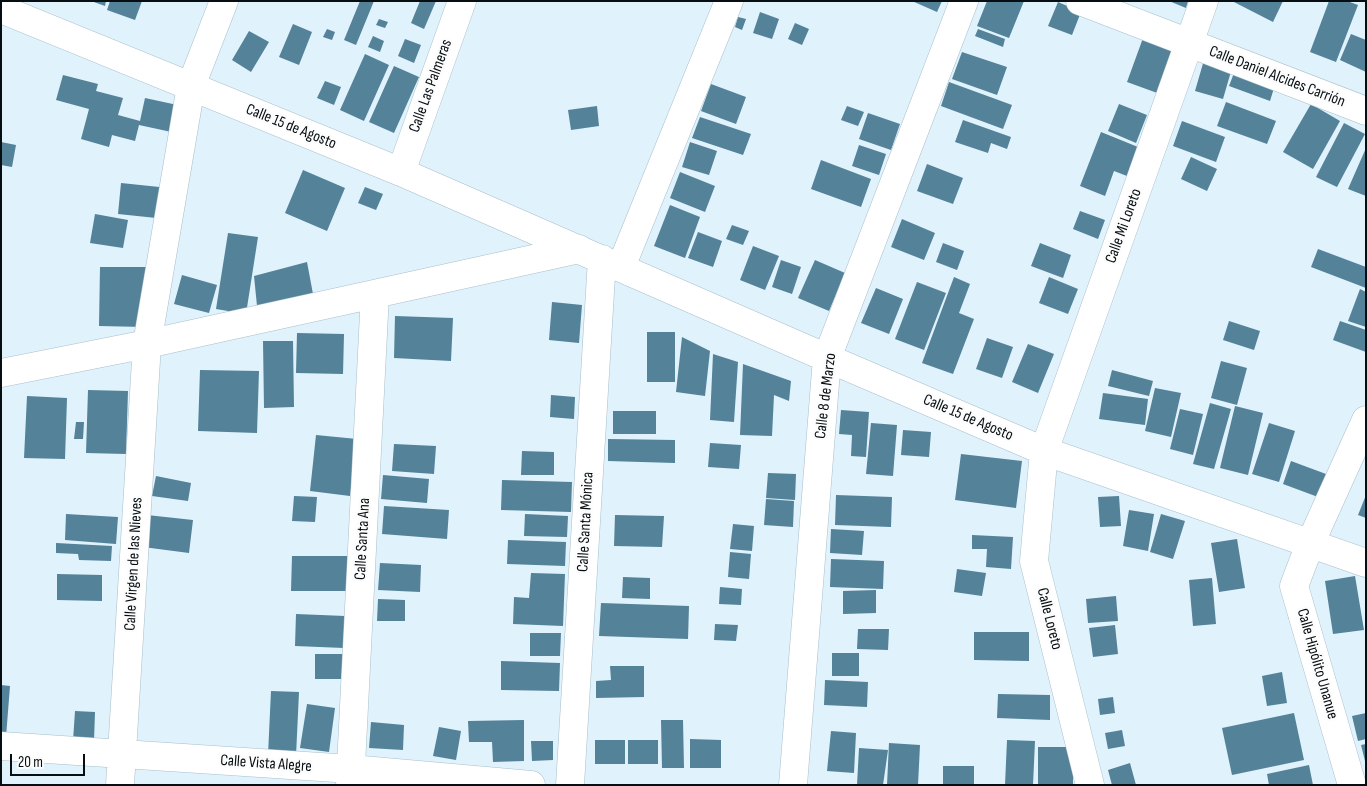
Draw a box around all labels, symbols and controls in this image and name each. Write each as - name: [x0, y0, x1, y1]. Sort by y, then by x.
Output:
- street label: Calle Las Palmeras: [405, 37, 457, 135]
- street label: Calle Daniel Alcides Carrión: [1206, 42, 1348, 112]
- street label: Calle 15 de Agosto: [243, 100, 339, 154]
- street label: Calle Mi Loreto: [1102, 186, 1146, 266]
- street label: Calle 8 de Marzo: [811, 352, 841, 440]
- street label: Calle 15 de Agosto: [920, 390, 1016, 446]
- street label: Calle Santa Mónica: [574, 471, 598, 573]
- street label: Calle Virgen de las Nieves: [121, 497, 147, 631]
- street label: Calle Santa Ana: [351, 497, 375, 581]
- street label: Calle Loreto: [1032, 586, 1066, 652]
- street label: Calle Hipólito Unanue: [1292, 607, 1342, 721]
- scale bar: [12, 744, 88, 776]
- street label: Calle Vista Alegre: [220, 751, 312, 777]
- text: 20 m: [18, 753, 43, 772]

